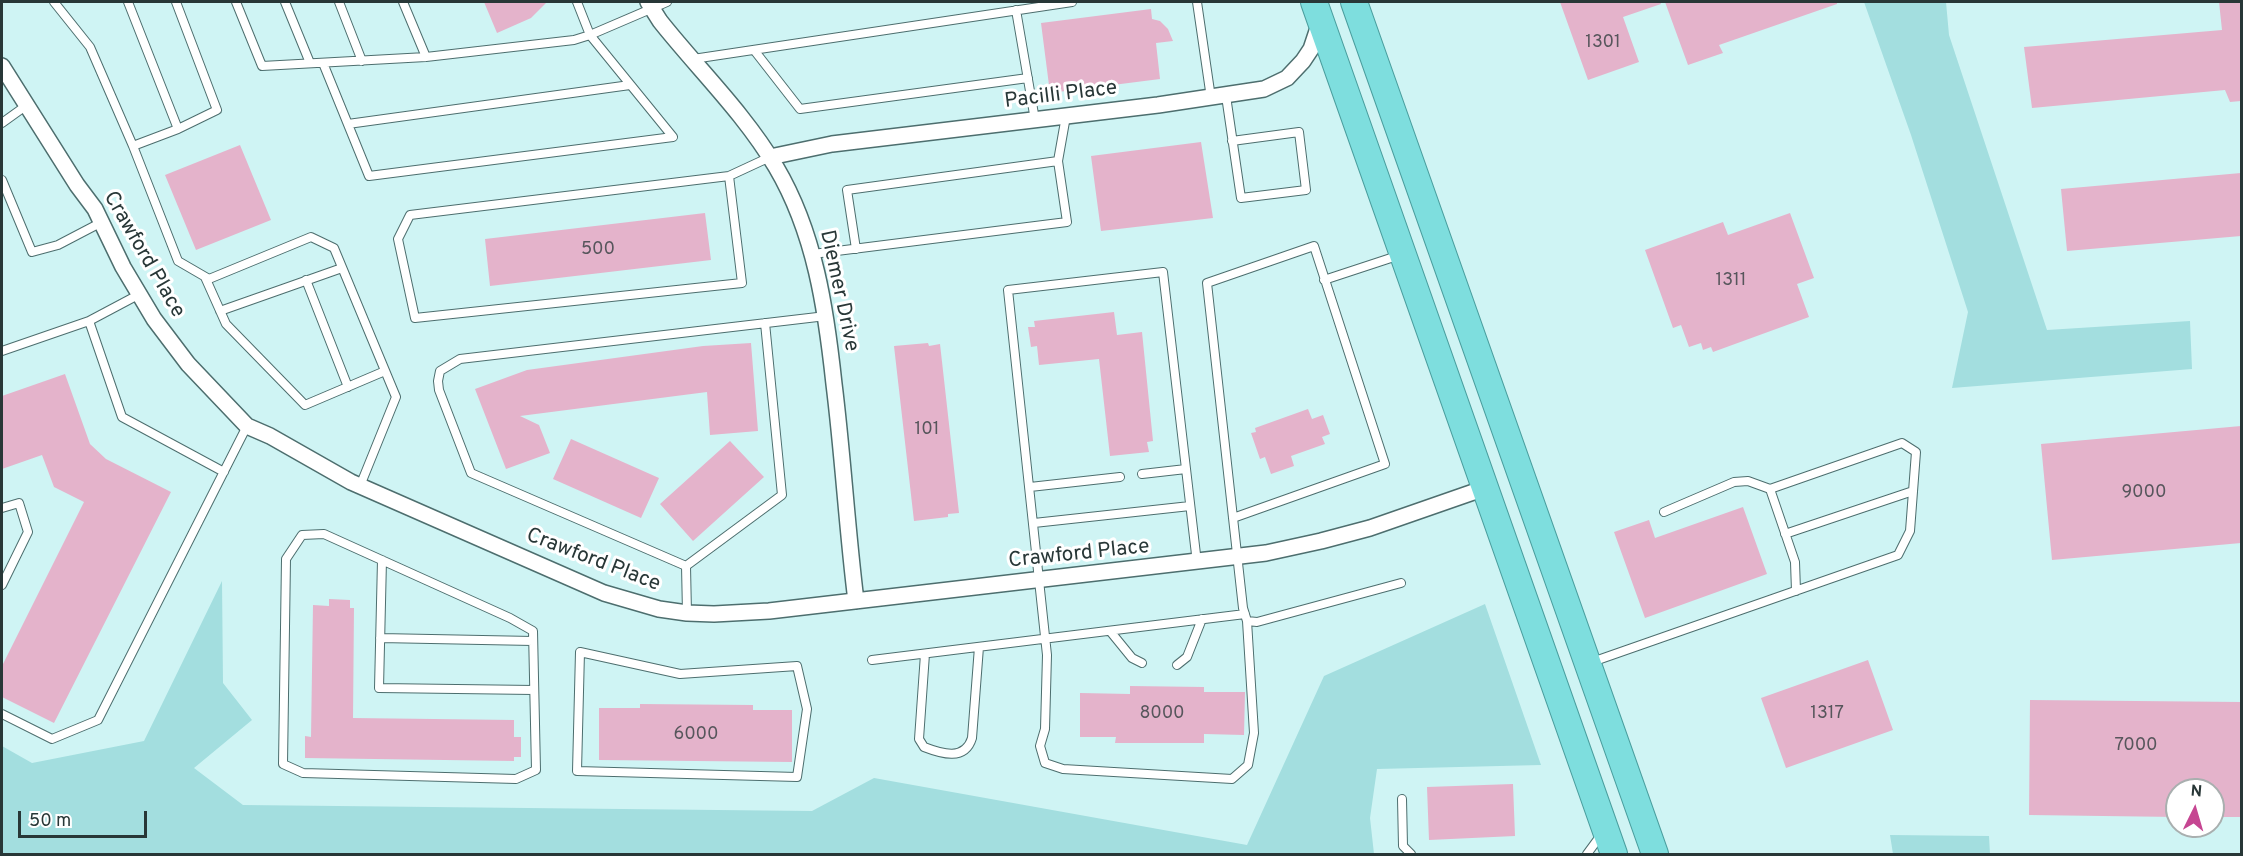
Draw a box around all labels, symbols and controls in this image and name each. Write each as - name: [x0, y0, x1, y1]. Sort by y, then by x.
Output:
- house number: 1301: [1585, 32, 1621, 54]
- street label: Pacilli Place: [1003, 77, 1119, 115]
- street label: Crawford Place: [97, 187, 189, 323]
- street label: Diemer Drive: [813, 228, 863, 354]
- house number: 500: [581, 239, 615, 261]
- house number: 1311: [1716, 270, 1746, 292]
- house number: 101: [915, 419, 939, 441]
- house number: 9000: [2122, 482, 2166, 504]
- street label: Crawford Place: [522, 524, 664, 598]
- street label: Crawford Place: [1007, 535, 1151, 575]
- house number: 8000: [1139, 703, 1185, 725]
- house number: 1317: [1810, 703, 1844, 725]
- house number: 6000: [673, 724, 719, 746]
- house number: 7000: [2114, 735, 2158, 757]
- north arrow: [2165, 778, 2225, 838]
- text: N: [2190, 782, 2203, 803]
- scale bar: [21, 799, 150, 837]
- text: 50 m: [29, 810, 71, 833]

